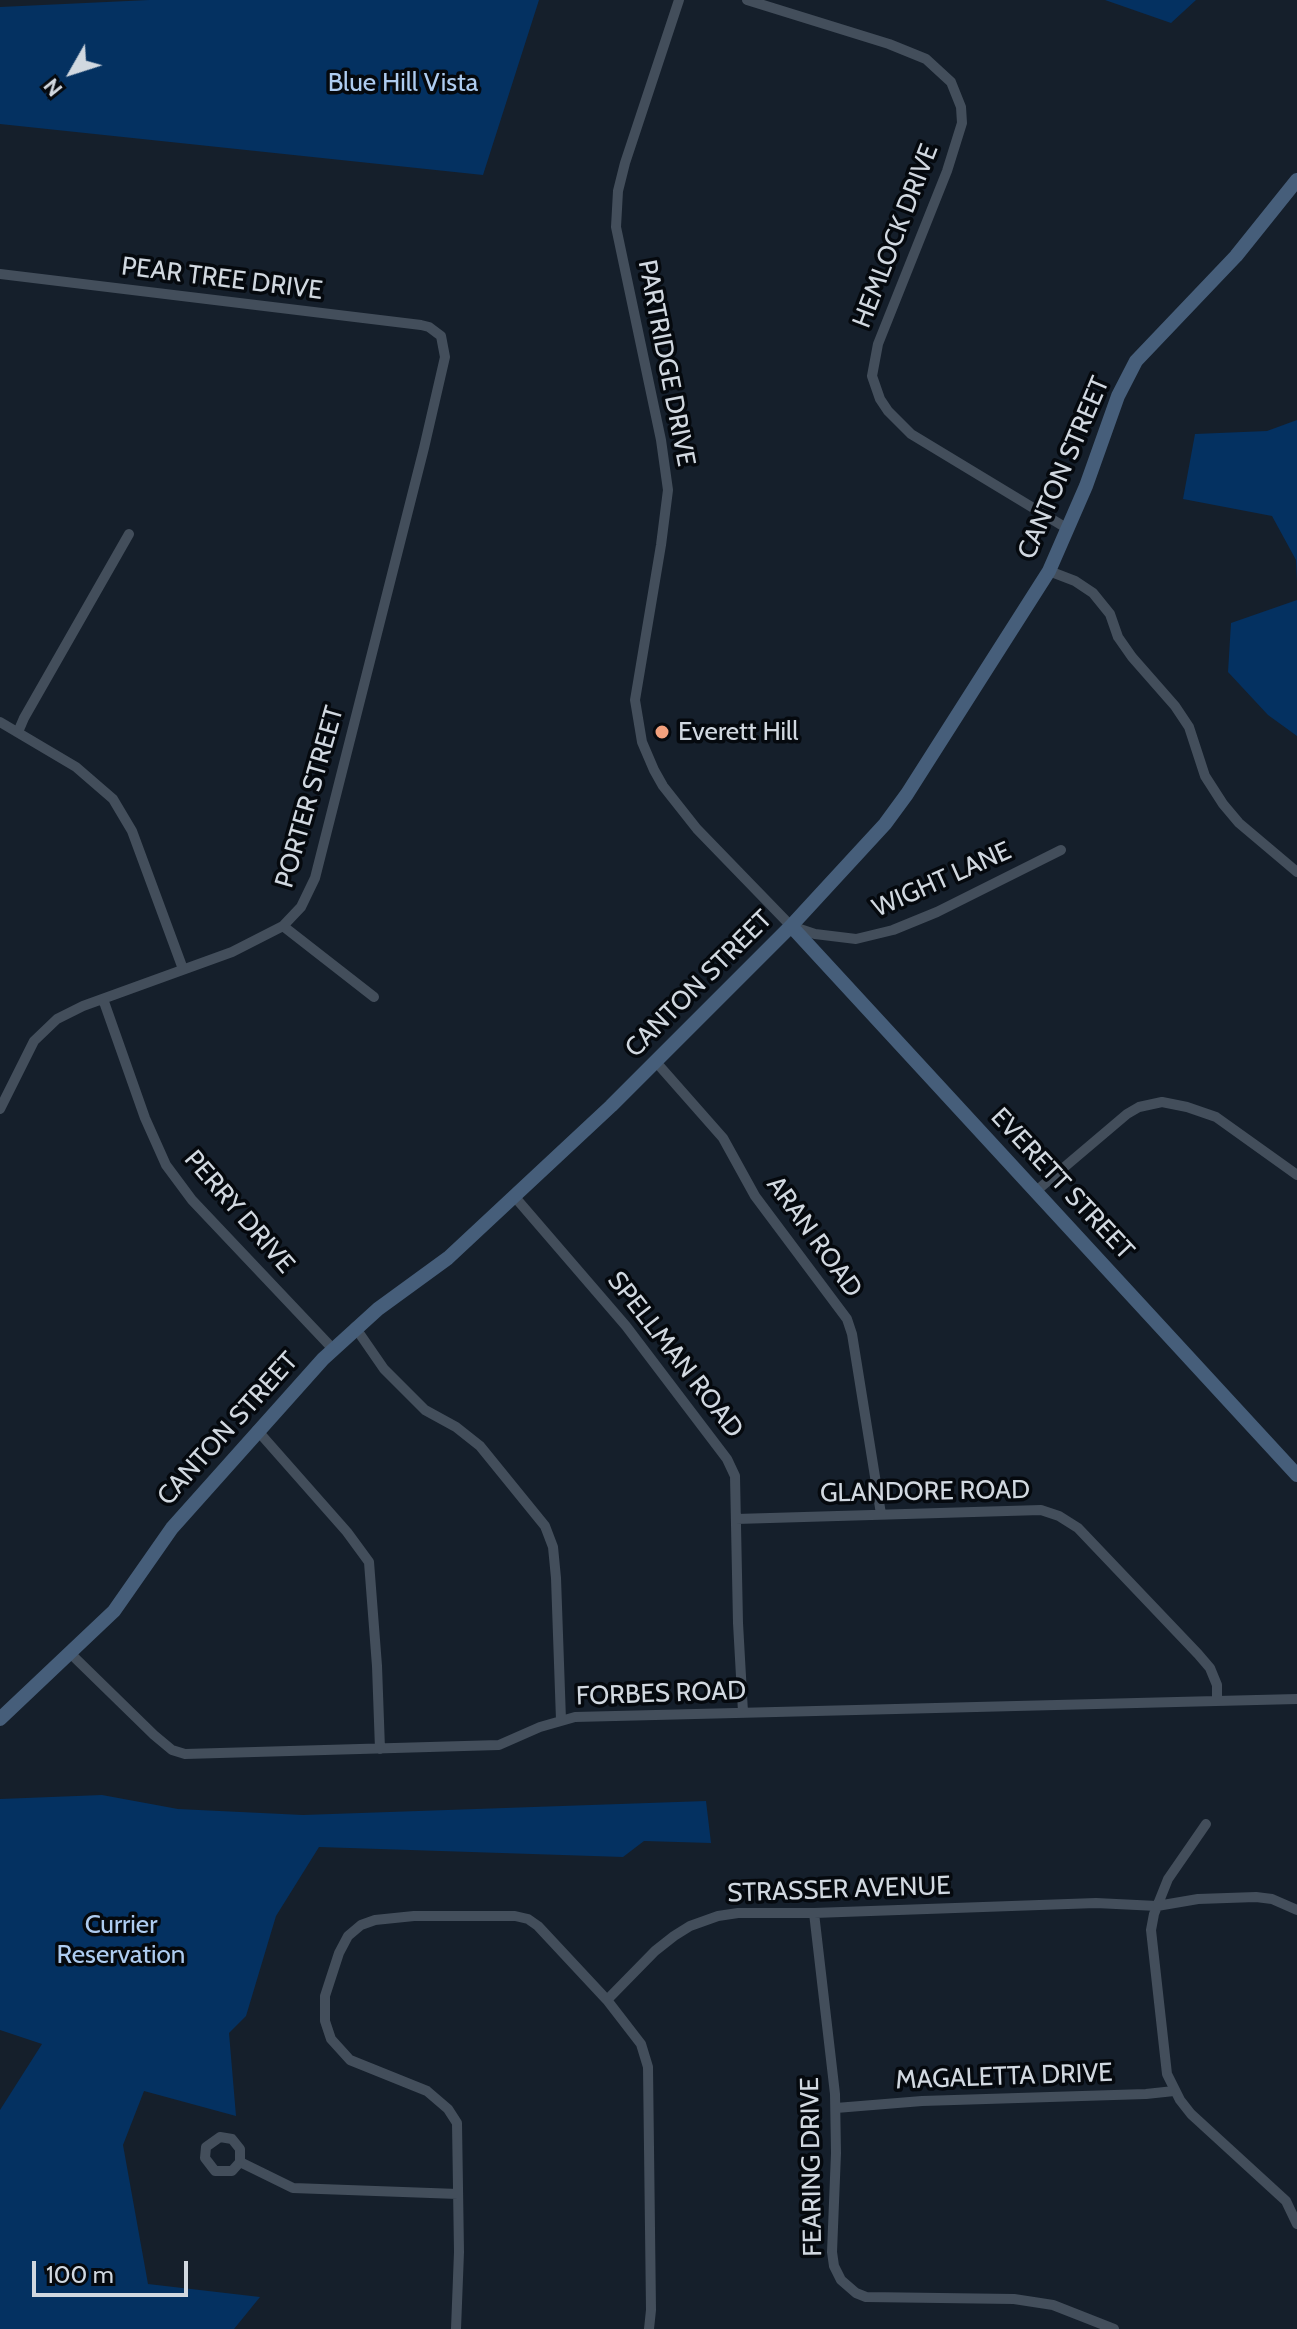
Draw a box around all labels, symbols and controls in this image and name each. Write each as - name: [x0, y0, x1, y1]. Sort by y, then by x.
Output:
- north arrow: [32, 32, 112, 112]
- park label: Blue Hill Vista: [328, 67, 478, 99]
- text: N: [38, 73, 68, 102]
- street label: HEMLOCK DRIVE: [847, 140, 945, 332]
- street label: PEAR TREE DRIVE: [120, 251, 324, 307]
- street label: PARTRIDGE DRIVE: [631, 257, 701, 469]
- street label: CANTON STREET: [1012, 372, 1116, 564]
- street label: PORTER STREET: [269, 703, 351, 891]
- place label: Everett Hill: [678, 716, 798, 748]
- marker: Everett Hill: [653, 723, 671, 741]
- street label: WIGHT LANE: [868, 836, 1016, 924]
- street label: CANTON STREET: [619, 904, 779, 1064]
- street label: EVERETT STREET: [984, 1102, 1140, 1266]
- street label: PERRY DRIVE: [177, 1144, 301, 1280]
- street label: ARAN ROAD: [760, 1170, 868, 1304]
- street label: SPELLMAN ROAD: [600, 1266, 750, 1444]
- street label: CANTON STREET: [151, 1346, 305, 1512]
- street label: GLANDORE ROAD: [820, 1475, 1030, 1509]
- street label: FORBES ROAD: [575, 1675, 747, 1713]
- street label: STRASSER AVENUE: [727, 1871, 951, 1909]
- park label: Currier Reservation: [57, 1909, 185, 1970]
- street label: MAGALETTA DRIVE: [895, 2058, 1113, 2096]
- street label: FEARING DRIVE: [795, 2077, 829, 2257]
- scale bar: [36, 2245, 192, 2295]
- text: 100 m: [46, 2260, 114, 2289]

